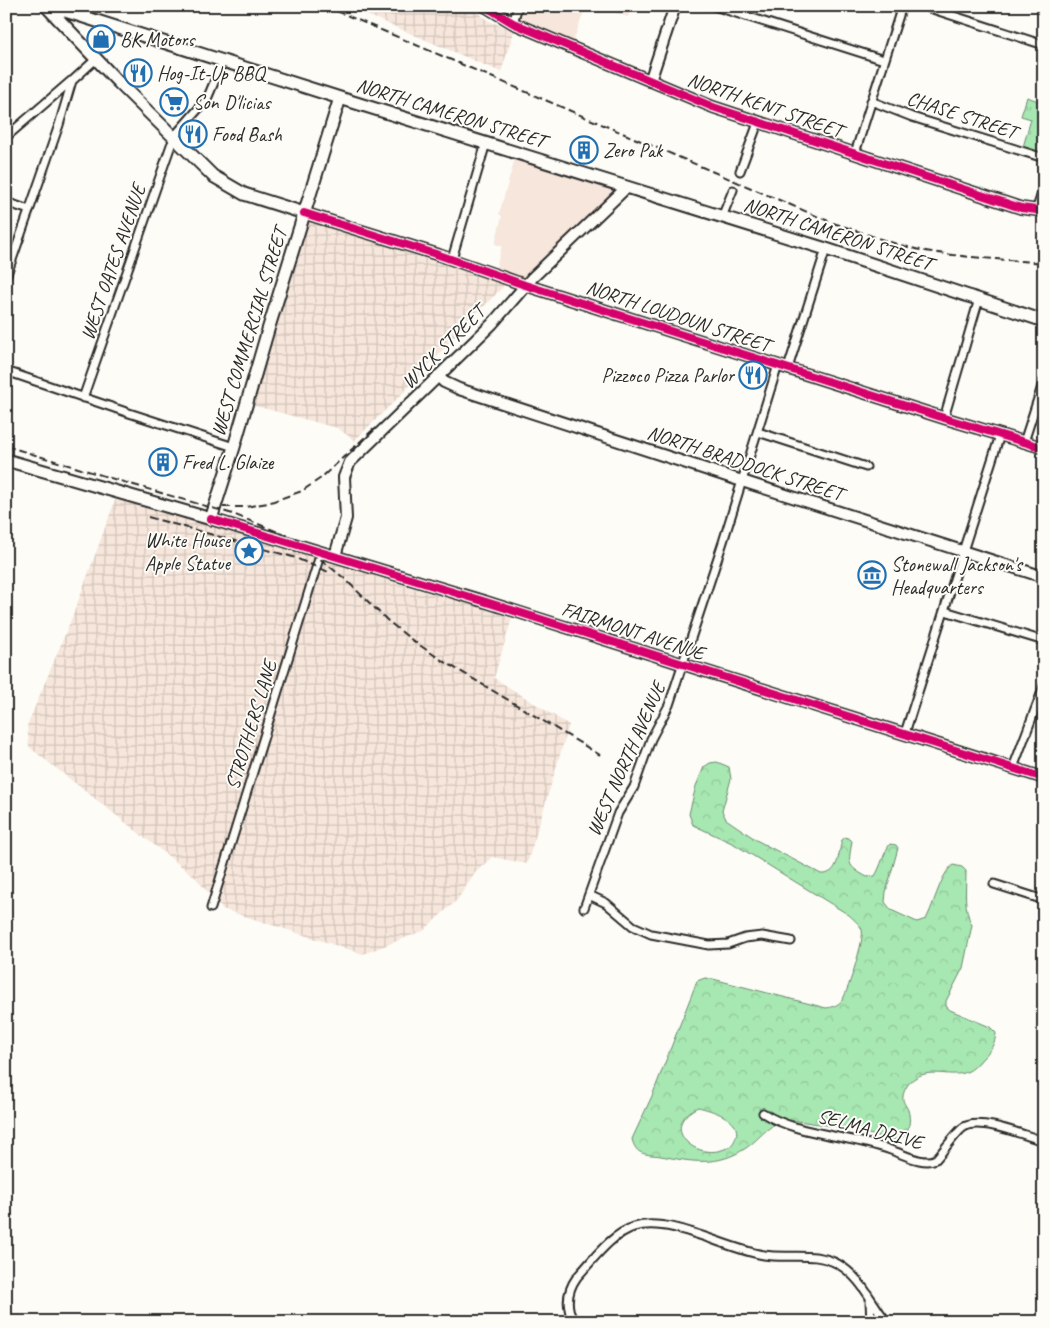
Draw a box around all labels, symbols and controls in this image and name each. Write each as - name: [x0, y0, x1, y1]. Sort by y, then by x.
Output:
- shop icon: BK Motors: [86, 24, 116, 54]
- place label: BK Motors: [120, 27, 196, 52]
- restaurant icon: Hog-It-Up BBQ: [123, 58, 153, 88]
- place label: Hog-It-Up BBQ: [157, 61, 267, 86]
- street label: NORTH KENT STREET: [684, 67, 850, 145]
- street label: NORTH CAMERON STREET: [353, 72, 553, 155]
- street label: CHASE STREET: [904, 86, 1024, 146]
- supermarket icon: Son D'licias: [159, 87, 189, 117]
- place label: Son D'licias: [193, 90, 272, 115]
- restaurant icon: Food Bash: [178, 119, 208, 149]
- place label: Food Bash: [212, 122, 283, 147]
- building icon: Zero Pak: [569, 135, 599, 165]
- place label: Zero Pak: [603, 138, 664, 163]
- street label: WEST OATES AVENUE: [75, 178, 152, 343]
- street label: NORTH CAMERON STREET: [741, 192, 940, 278]
- street label: WEST COMMERCIAL STREET: [205, 221, 294, 439]
- street label: NORTH LOUDOUN STREET: [583, 275, 778, 359]
- street label: WYCK STREET: [396, 297, 493, 394]
- restaurant icon: Pizzoco Pizza Parlor: [738, 360, 768, 390]
- place label: Pizzoco Pizza Parlor: [602, 363, 736, 388]
- street label: NORTH BRADDOCK STREET: [644, 420, 850, 508]
- building icon: Fred L. Glaize: [148, 447, 178, 477]
- place label: Fred L. Glaize: [182, 450, 275, 475]
- place label: White House Apple Statue: [145, 528, 231, 576]
- place icon: White House Apple Statue: [234, 536, 264, 566]
- place label: Stonewall Jackson's Headquarters: [891, 552, 1024, 600]
- museum icon: Stonewall Jackson's Headquarters: [857, 560, 887, 590]
- street label: FAIRMONT AVENUE: [559, 596, 710, 667]
- street label: STROTHERS LANE: [220, 655, 283, 793]
- street label: WEST NORTH AVENUE: [581, 676, 672, 840]
- street label: SELMA DRIVE: [815, 1103, 927, 1156]

